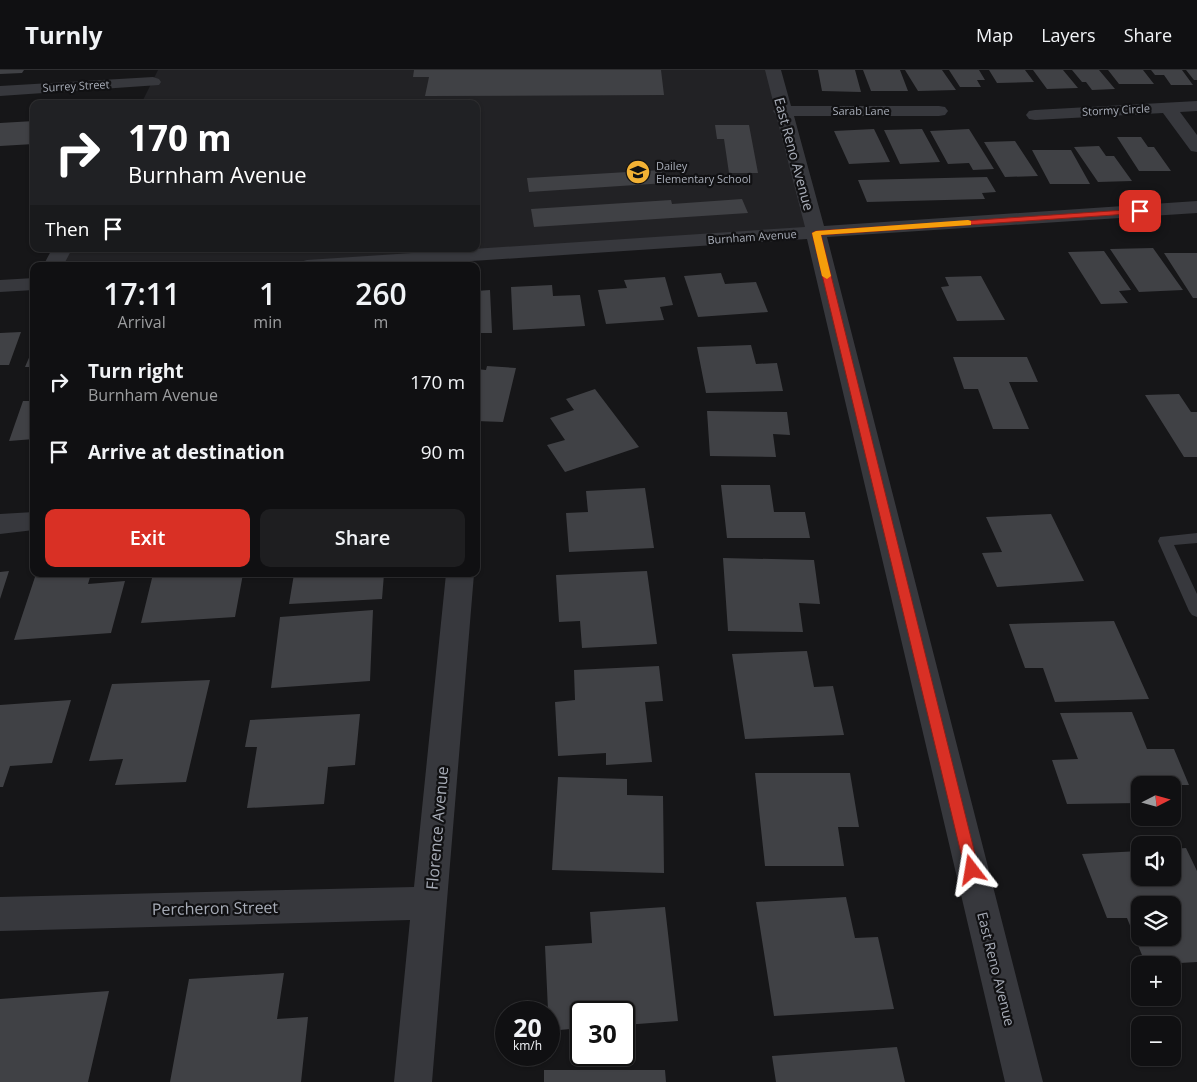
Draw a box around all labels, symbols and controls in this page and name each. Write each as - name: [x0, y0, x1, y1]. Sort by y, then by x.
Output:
- text: Turnly: [25, 18, 102, 51]
- text: Map: [976, 23, 1013, 47]
- text: Layers: [1041, 23, 1096, 47]
- text: Share: [1124, 23, 1172, 47]
- street label: Surrey Street: [42, 76, 110, 95]
- street label: East Reno Avenue: [770, 95, 819, 213]
- street label: Stormy Circle: [1082, 100, 1150, 119]
- street label: Sarab Lane: [832, 103, 890, 118]
- text: 170 m: [128, 114, 232, 161]
- icon: right: [45, 120, 110, 185]
- place label: Dailey Elementary School: [656, 158, 751, 186]
- text: Burnham Avenue: [128, 159, 307, 189]
- school or university icon: Dailey Elementary School: [625, 159, 651, 185]
- pin: [1119, 190, 1161, 232]
- icon: arrive: [1126, 197, 1154, 225]
- icon: arrive: [99, 215, 127, 243]
- text: Then: [45, 216, 89, 242]
- street label: Burnham Avenue: [707, 226, 797, 247]
- text: 17:11: [103, 273, 180, 314]
- text: 1: [259, 273, 276, 314]
- text: 260: [355, 273, 407, 314]
- text: Arrival: [118, 311, 166, 333]
- text: min: [253, 311, 282, 333]
- text: m: [374, 311, 388, 333]
- text: Turn right: [88, 358, 183, 384]
- icon: right: [45, 368, 73, 396]
- text: 170 m: [410, 369, 465, 395]
- text: Burnham Avenue: [88, 384, 218, 406]
- icon: arrive: [45, 438, 73, 466]
- text: Arrive at destination: [88, 439, 285, 465]
- text: 90 m: [421, 439, 465, 465]
- button: Exit: [45, 509, 250, 567]
- button: Share: [260, 509, 465, 567]
- street label: Florence Avenue: [421, 765, 453, 891]
- north arrow: [1131, 776, 1181, 826]
- map controls: [1131, 776, 1181, 1066]
- button: sound: [1131, 836, 1181, 886]
- position arrow: [945, 843, 997, 895]
- street label: Percheron Street: [152, 896, 279, 920]
- button: layers: [1131, 896, 1181, 946]
- street label: East Reno Avenue: [973, 910, 1020, 1028]
- button: +: [1131, 956, 1181, 1006]
- speed limit sign: 30: [570, 1001, 635, 1066]
- text: 20: [513, 1010, 542, 1044]
- button: −: [1131, 1016, 1181, 1066]
- text: km/h: [513, 1037, 542, 1054]

